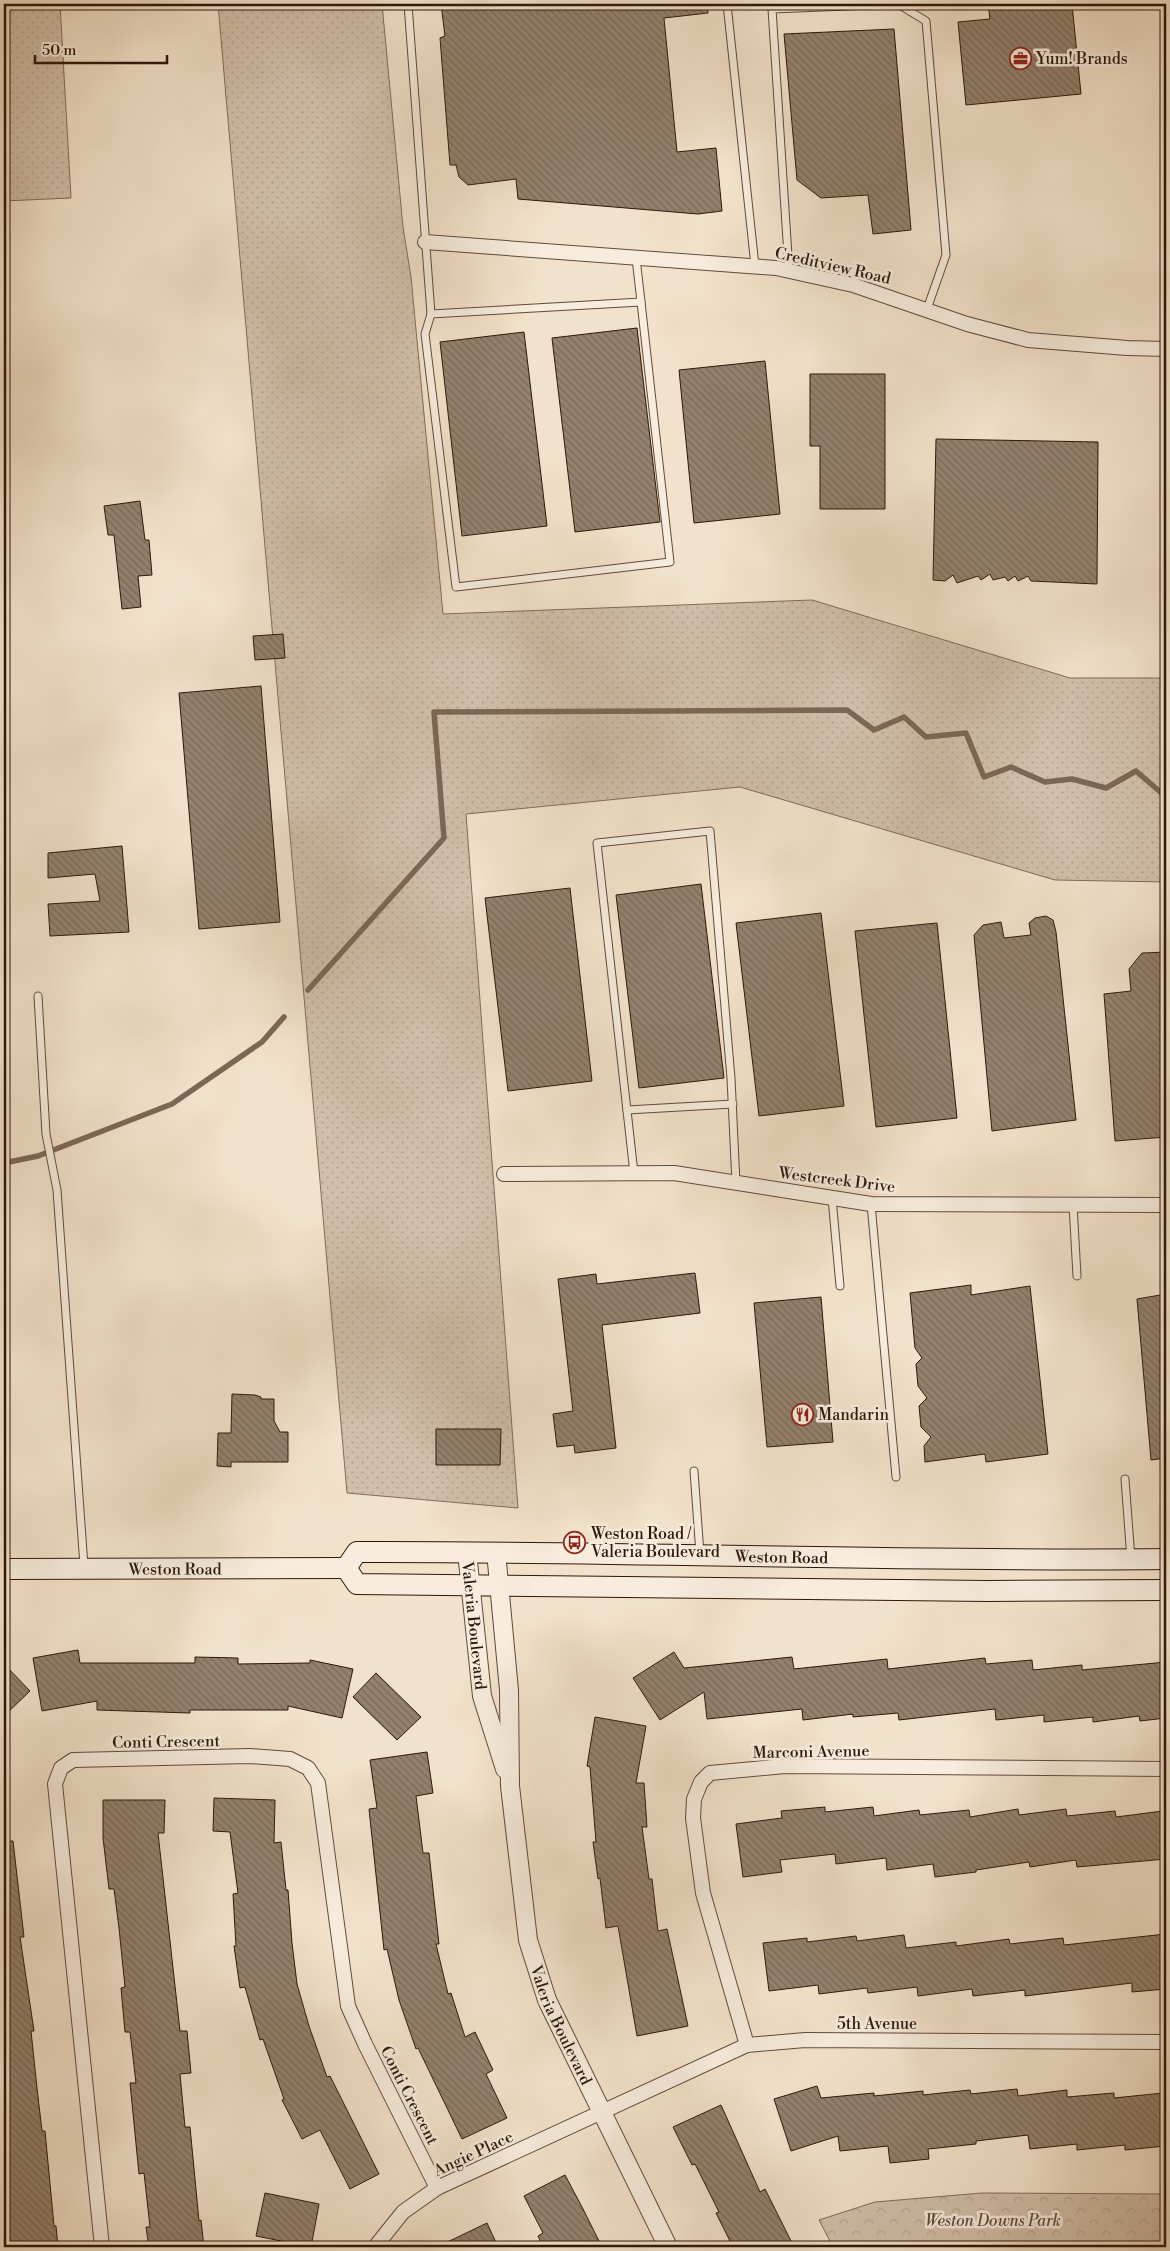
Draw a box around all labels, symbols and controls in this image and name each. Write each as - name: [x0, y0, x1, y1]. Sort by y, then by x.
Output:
- scale bar: [35, 32, 168, 64]
- text: 50 m: [42, 41, 76, 60]
- office icon: Yum! Brands: [1008, 46, 1032, 70]
- place label: Yum! Brands: [1035, 49, 1128, 69]
- street label: Creditview Road: [773, 243, 893, 289]
- street label: Westcreek Drive: [776, 1163, 896, 1197]
- restaurant icon: Mandarin: [790, 1402, 814, 1426]
- place label: Mandarin: [818, 1405, 889, 1425]
- place label: Weston Road / Valeria Boulevard: [590, 1524, 720, 1562]
- bus stop icon: Weston Road / Valeria Boulevard: [563, 1530, 587, 1554]
- street label: Weston Road: [734, 1547, 828, 1568]
- street label: Weston Road: [127, 1559, 222, 1580]
- street label: Valeria Boulevard: [457, 1560, 490, 1691]
- street label: Conti Crescent: [112, 1731, 221, 1753]
- street label: Marconi Avenue: [752, 1741, 870, 1763]
- street label: Valeria Boulevard: [525, 1962, 596, 2088]
- street label: 5th Avenue: [837, 2014, 917, 2034]
- street label: Conti Crescent: [376, 2043, 443, 2148]
- street label: Angie Place: [430, 2127, 516, 2181]
- park label: Weston Downs Park: [925, 2211, 1061, 2231]

